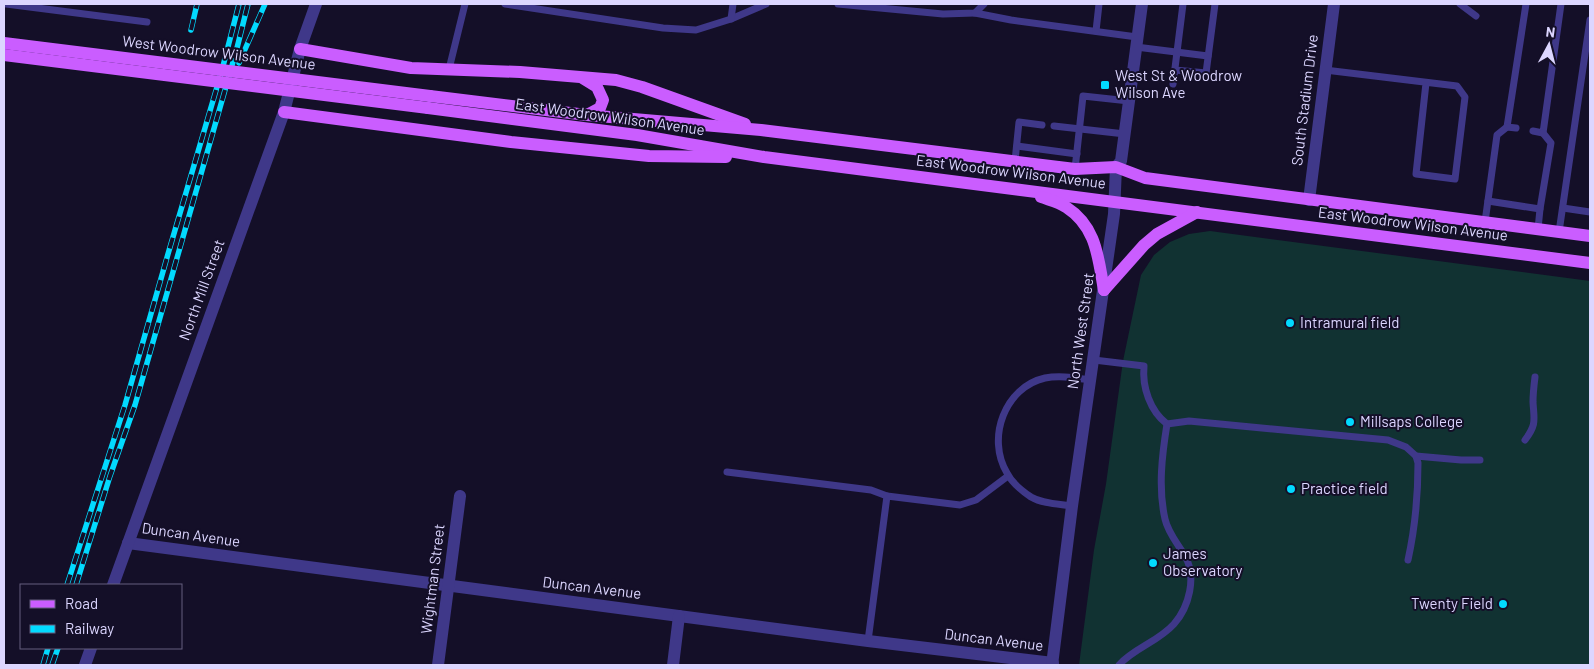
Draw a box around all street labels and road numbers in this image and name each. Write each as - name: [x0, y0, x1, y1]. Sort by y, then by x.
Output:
- street label: West Woodrow Wilson Avenue: [121, 31, 317, 73]
- street label: South Stadium Drive: [1287, 33, 1321, 167]
- street label: East Woodrow Wilson Avenue: [514, 94, 706, 138]
- street label: East Woodrow Wilson Avenue: [915, 150, 1107, 192]
- street label: East Woodrow Wilson Avenue: [1317, 202, 1509, 244]
- street label: North Mill Street: [174, 237, 228, 343]
- street label: North West Street: [1063, 271, 1097, 390]
- street label: Duncan Avenue: [141, 518, 242, 550]
- street label: Wightman Street: [416, 523, 448, 635]
- street label: Duncan Avenue: [542, 572, 643, 602]
- street label: Duncan Avenue: [944, 624, 1045, 654]

